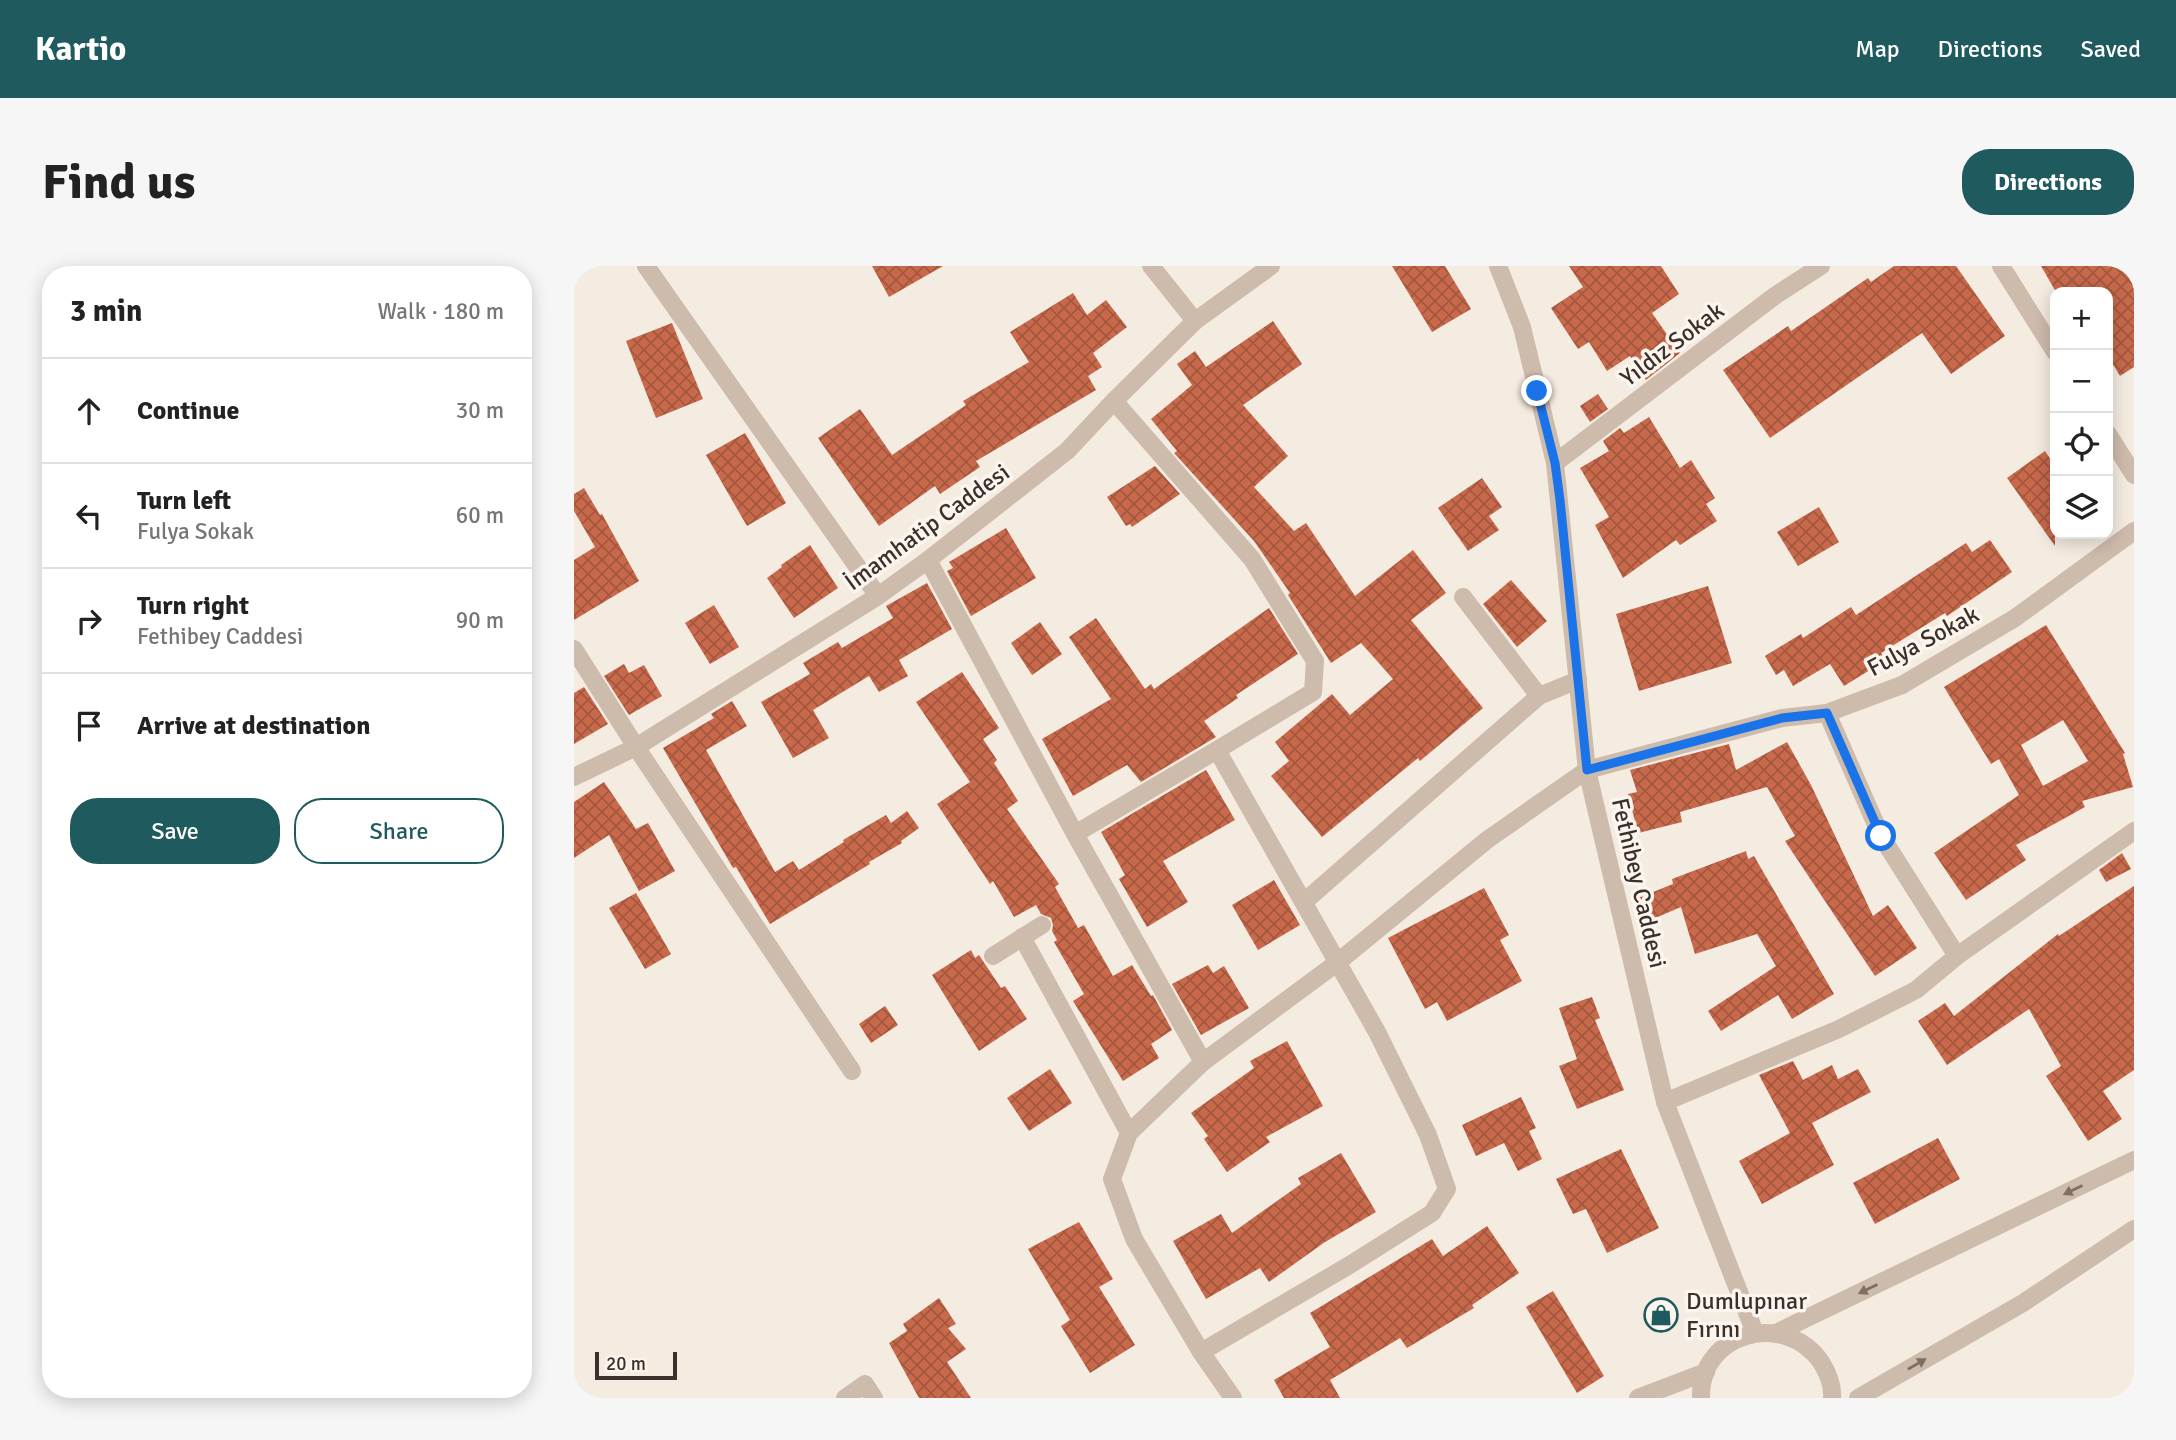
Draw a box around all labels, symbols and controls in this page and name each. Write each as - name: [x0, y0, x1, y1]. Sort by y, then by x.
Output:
- text: Kartio: [35, 29, 126, 70]
- text: Map: [1855, 34, 1900, 64]
- text: Directions: [1938, 34, 2043, 64]
- text: Saved: [2081, 34, 2141, 64]
- button: Directions: [1962, 149, 2134, 215]
- text: Find us: [42, 152, 195, 212]
- map controls: [2050, 287, 2113, 539]
- button: +: [2050, 287, 2113, 350]
- text: 3 min: [70, 293, 142, 330]
- street label: Yıldız Sokak: [1614, 295, 1730, 393]
- text: Walk · 180 m: [378, 297, 504, 326]
- button: −: [2050, 350, 2113, 413]
- route end: [1521, 375, 1552, 406]
- icon: ahead: [70, 392, 108, 430]
- text: Continue: [137, 395, 239, 427]
- text: 30 m: [456, 396, 504, 425]
- button: locate: [2050, 413, 2113, 476]
- street label: İmamhatip Caddesi: [839, 457, 1015, 597]
- button: layers: [2050, 476, 2113, 539]
- text: Turn left: [137, 485, 231, 517]
- icon: left: [70, 497, 108, 535]
- text: 60 m: [456, 501, 504, 530]
- text: Fulya Sokak: [137, 517, 254, 546]
- text: Turn right: [137, 590, 249, 622]
- street label: Fulya Sokak: [1862, 599, 1984, 683]
- icon: right: [70, 602, 108, 640]
- text: 90 m: [456, 606, 504, 635]
- text: Fethibey Caddesi: [137, 622, 303, 651]
- icon: arrive: [70, 707, 108, 745]
- text: Arrive at destination: [137, 710, 370, 742]
- street label: Fethibey Caddesi: [1605, 795, 1673, 971]
- button: Save: [70, 798, 280, 864]
- button: Share: [294, 798, 504, 864]
- route start: [1865, 820, 1896, 851]
- one-way arrow: [2063, 1184, 2083, 1195]
- one-way arrow: [1858, 1283, 1878, 1294]
- place label: Dumlupınar Fırını: [1686, 1286, 1807, 1344]
- shop icon: Dumlupınar Fırını: [1642, 1296, 1680, 1334]
- scale bar: [595, 1349, 677, 1381]
- text: 20 m: [606, 1352, 646, 1376]
- one-way arrow: [1907, 1358, 1927, 1370]

